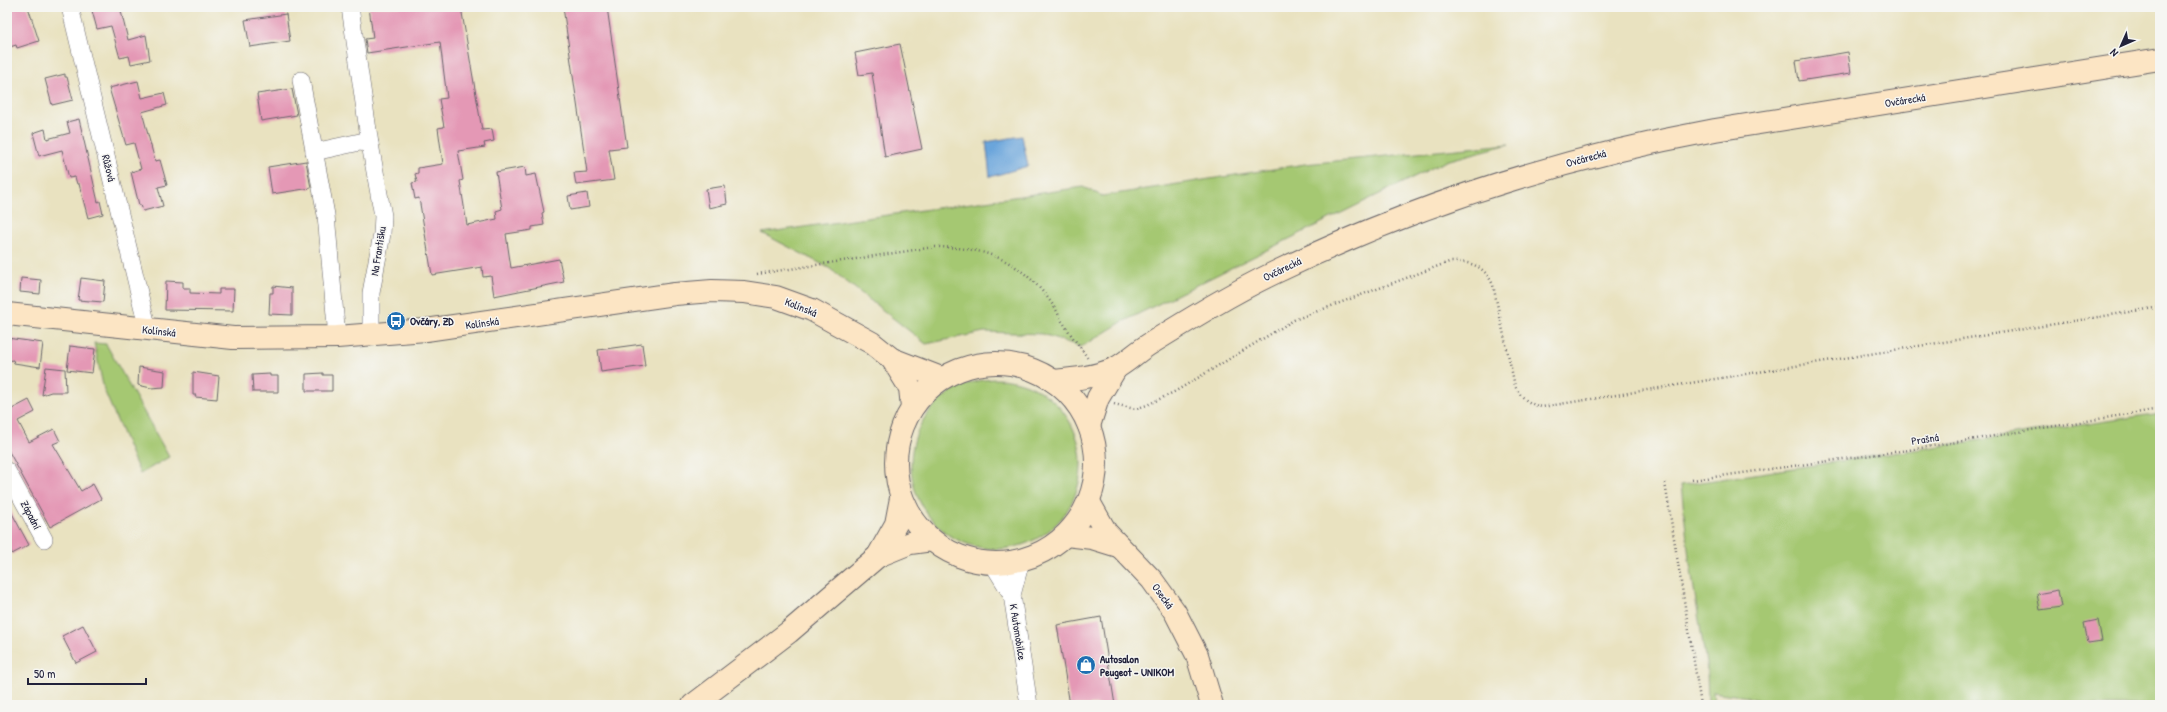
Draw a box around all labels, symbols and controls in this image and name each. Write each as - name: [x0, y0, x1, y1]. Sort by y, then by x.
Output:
- north arrow: [2101, 26, 2141, 66]
- text: N: [2107, 46, 2121, 60]
- street label: Ovčárecká: [1884, 90, 1927, 110]
- street label: Ovčárecká: [1564, 146, 1608, 170]
- street label: Růžová: [99, 153, 119, 184]
- street label: Na Františku: [367, 225, 389, 277]
- street label: Ovčárecká: [1261, 253, 1304, 284]
- street label: Kolínská: [783, 294, 820, 320]
- bus stop icon: Ovčáry, ZD: [385, 310, 407, 332]
- place label: Ovčáry, ZD: [410, 314, 454, 329]
- street label: Kolínská: [464, 314, 500, 332]
- street label: Kolínská: [142, 322, 177, 340]
- street label: Prašná: [1910, 430, 1940, 448]
- street label: Západní: [18, 498, 44, 532]
- street label: Osecká: [1149, 581, 1177, 612]
- street label: K Automobilce: [1007, 603, 1029, 662]
- place label: Autosalon Peugeot - UNIKOM: [1100, 652, 1174, 680]
- shop icon: Autosalon Peugeot - UNIKOM: [1075, 654, 1097, 676]
- scale bar: [28, 660, 146, 686]
- text: 50 m: [34, 665, 55, 682]

